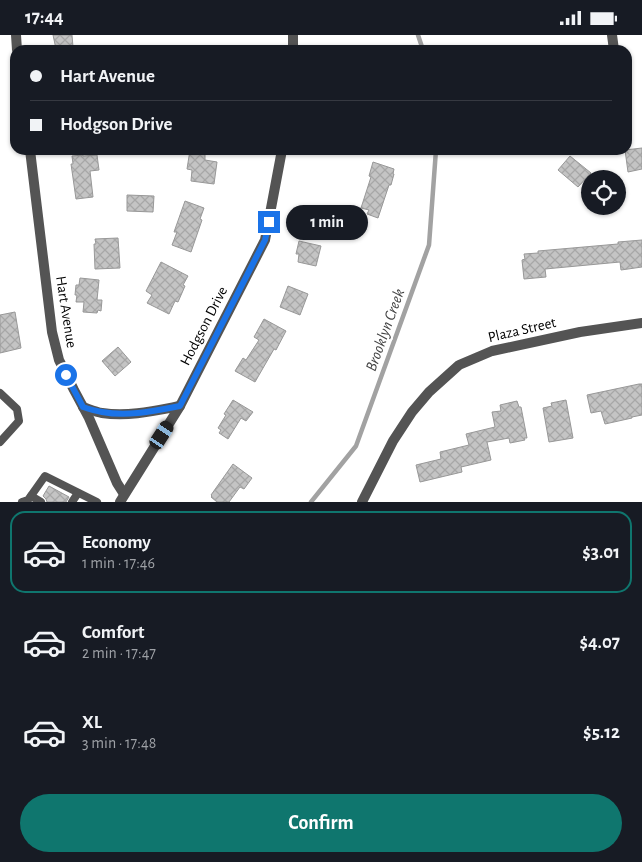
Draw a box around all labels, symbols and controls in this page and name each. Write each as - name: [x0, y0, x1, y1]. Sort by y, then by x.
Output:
- text: 17:44: [25, 8, 64, 27]
- text: Hart Avenue: [60, 67, 155, 86]
- text: Hodgson Drive: [60, 115, 172, 134]
- map controls: [581, 170, 626, 215]
- button: locate: [581, 170, 626, 215]
- callout: 1 min: [286, 205, 369, 239]
- route end: [258, 211, 280, 233]
- text: 1 min: [310, 214, 344, 230]
- street label: Hart Avenue: [53, 275, 79, 349]
- street label: Hodgson Drive: [178, 284, 230, 368]
- water label: Brooklyn Creek: [363, 287, 407, 373]
- street label: Plaza Street: [487, 315, 558, 345]
- route start: [55, 364, 77, 386]
- car: [147, 418, 176, 452]
- icon: car: [22, 530, 67, 575]
- text: Economy: [82, 533, 151, 552]
- text: $3.01: [582, 543, 620, 562]
- text: 1 min · 17:46: [82, 555, 155, 571]
- icon: car: [22, 620, 67, 665]
- text: Comfort: [82, 623, 144, 642]
- text: $4.07: [579, 633, 620, 652]
- text: 2 min · 17:47: [82, 645, 156, 661]
- icon: car: [22, 710, 67, 755]
- text: XL: [82, 713, 102, 732]
- text: $5.12: [583, 723, 620, 742]
- text: 3 min · 17:48: [82, 735, 156, 751]
- button: Confirm: [20, 794, 622, 852]

